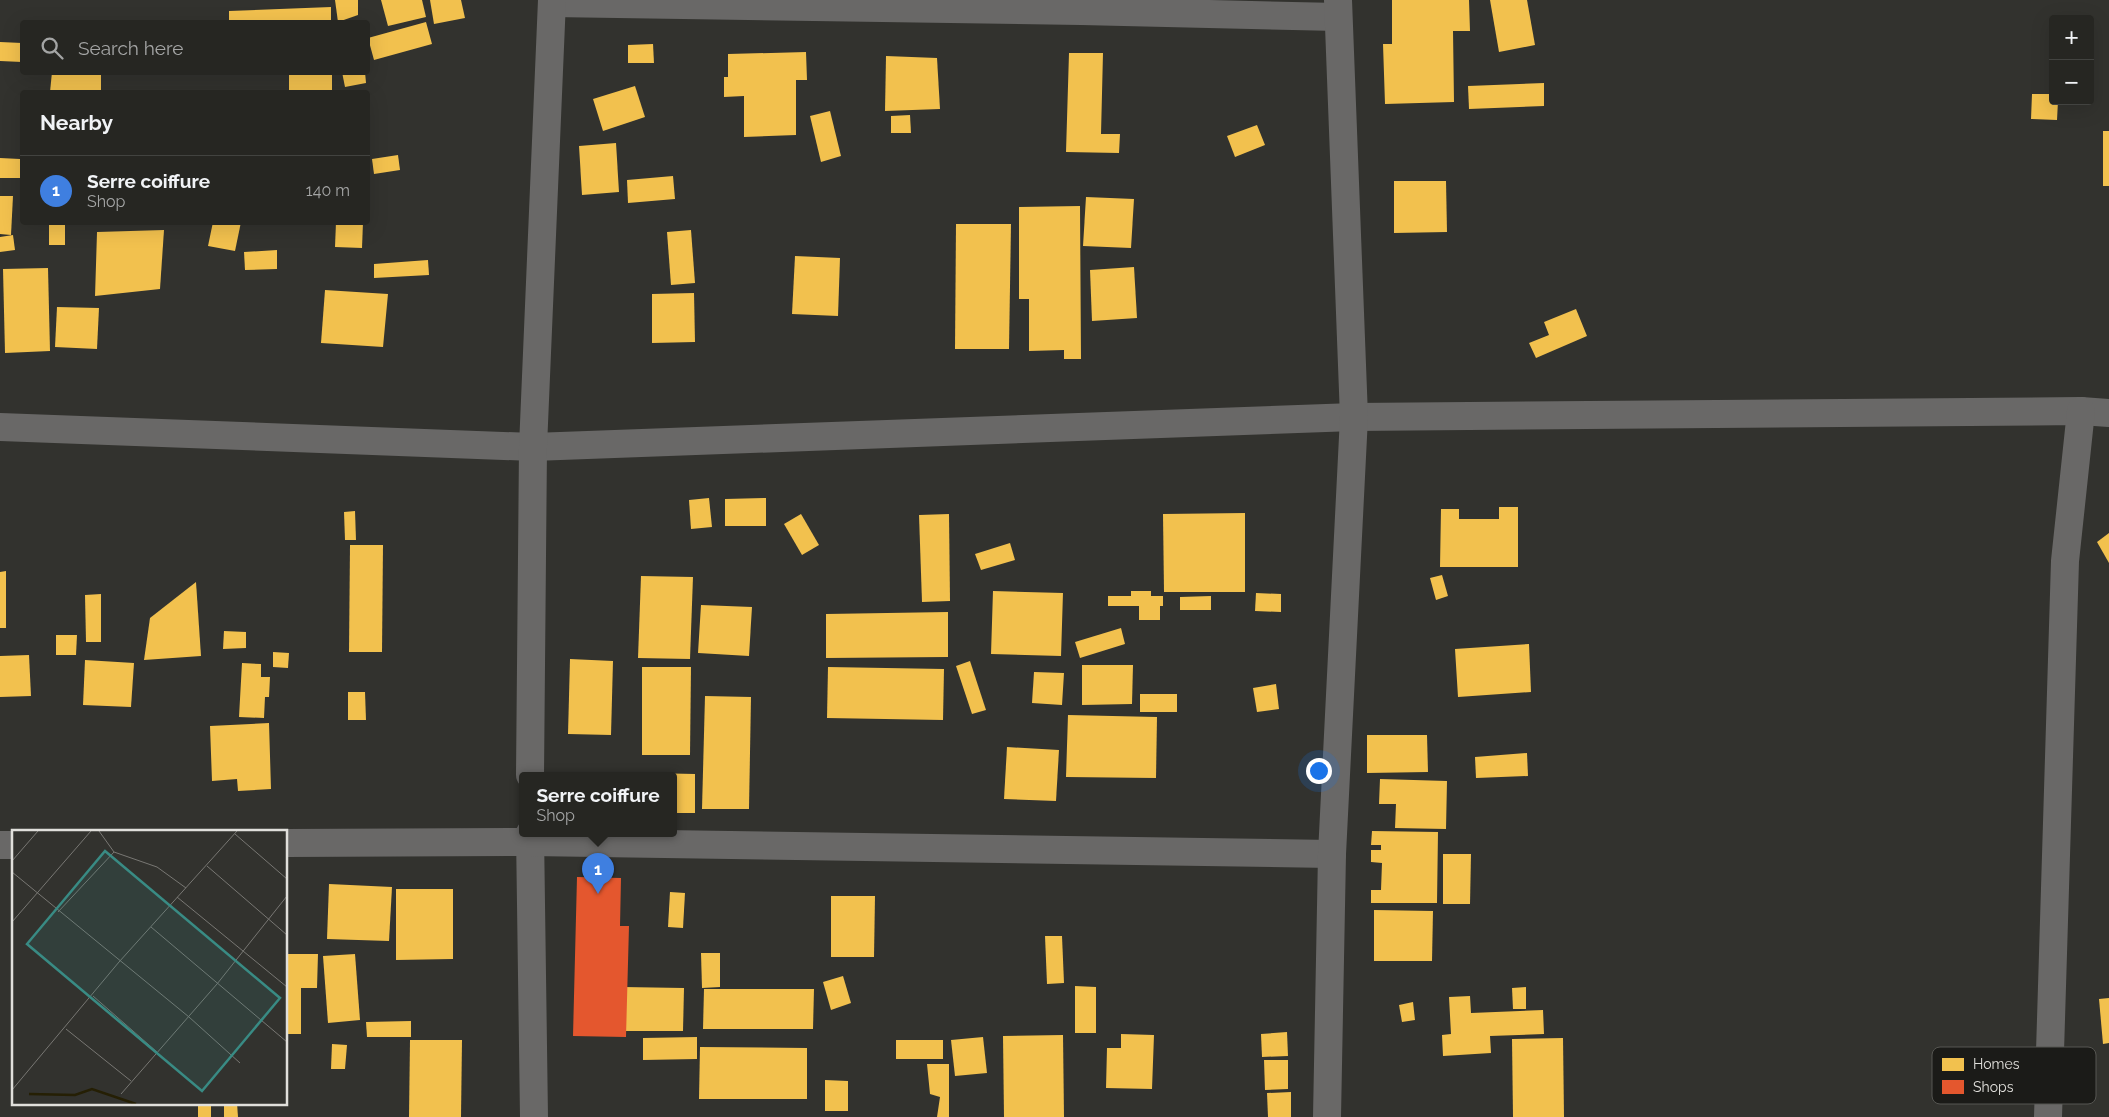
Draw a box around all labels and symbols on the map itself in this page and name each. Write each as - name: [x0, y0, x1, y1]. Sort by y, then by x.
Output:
- your location: [1306, 758, 1332, 784]
- inset map: [12, 830, 288, 1104]
- pin: 1: [582, 853, 614, 894]
- legend: [1932, 1047, 2096, 1104]
- text: Homes: [1973, 1056, 2020, 1072]
- text: Shops: [1973, 1079, 2014, 1095]

